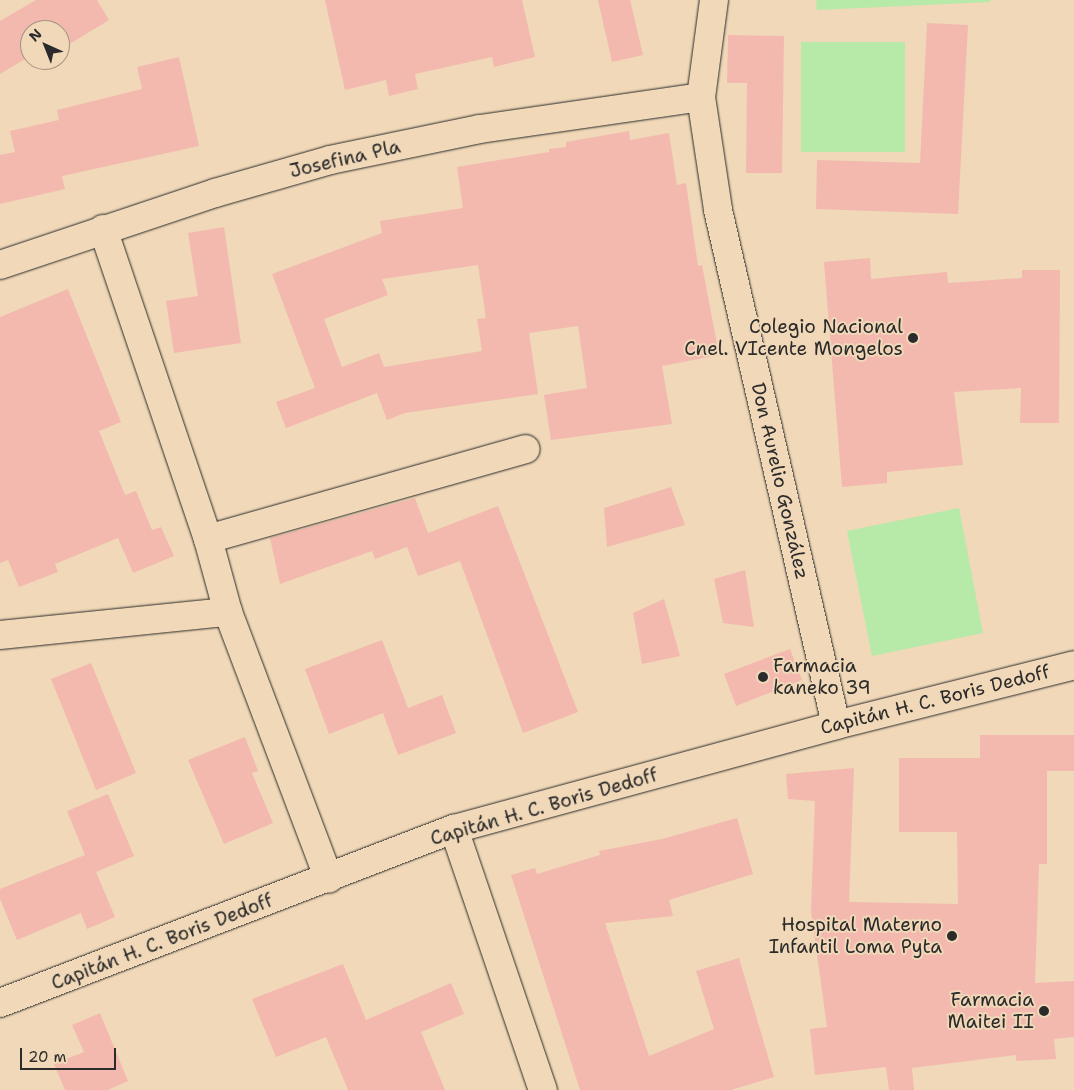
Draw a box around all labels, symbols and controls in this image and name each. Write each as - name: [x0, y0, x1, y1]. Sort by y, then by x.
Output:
- north arrow: [20, 20, 70, 70]
- text: N: [25, 25, 46, 45]
- street label: Josefina Pla: [287, 135, 403, 183]
- place label: Colegio Nacional Cnel. VIcente Mongelos: [684, 316, 903, 360]
- marker: Colegio Nacional Cnel. VIcente Mongelos: [907, 332, 919, 344]
- street label: Don Aurelio González: [746, 380, 814, 582]
- place label: Farmacia kaneko 39: [773, 655, 871, 699]
- street label: Capitán H. C. Boris Dedoff: [818, 660, 1052, 740]
- marker: Farmacia kaneko 39: [757, 671, 769, 683]
- street label: Capitán H. C. Boris Dedoff: [428, 764, 660, 850]
- street label: Capitán H. C. Boris Dedoff: [48, 889, 276, 995]
- place label: Hospital Materno Infantil Loma Pyta: [769, 914, 942, 958]
- marker: Hospital Materno Infantil Loma Pyta: [946, 930, 958, 942]
- place label: Farmacia Maitei II: [948, 989, 1034, 1033]
- marker: Farmacia Maitei II: [1038, 1005, 1050, 1017]
- scale bar: [22, 1038, 119, 1070]
- text: 20 m: [28, 1047, 67, 1067]

